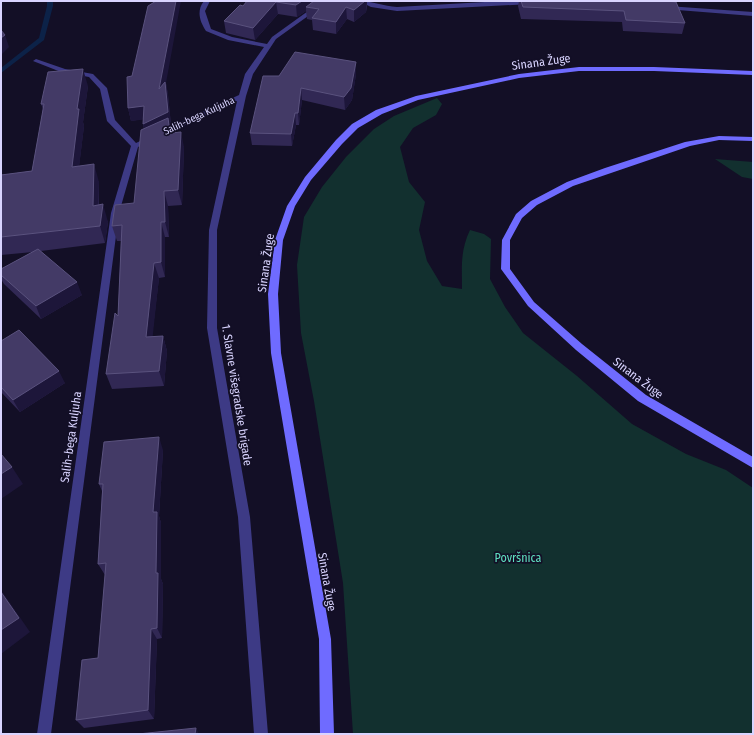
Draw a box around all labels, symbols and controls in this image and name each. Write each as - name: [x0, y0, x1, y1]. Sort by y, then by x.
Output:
- street label: Sinana Žuge: [511, 50, 571, 73]
- street label: Salih-bega Kuljuha: [162, 94, 236, 138]
- street label: Sinana Žuge: [254, 232, 277, 293]
- street label: 1. Slavne višegradske brigade: [219, 323, 255, 467]
- street label: Sinana Žuge: [610, 354, 667, 401]
- street label: Salih-bega Kuljuha: [58, 390, 84, 484]
- street label: Sinana Žuge: [315, 551, 340, 612]
- park label: Površnica: [495, 551, 542, 565]

